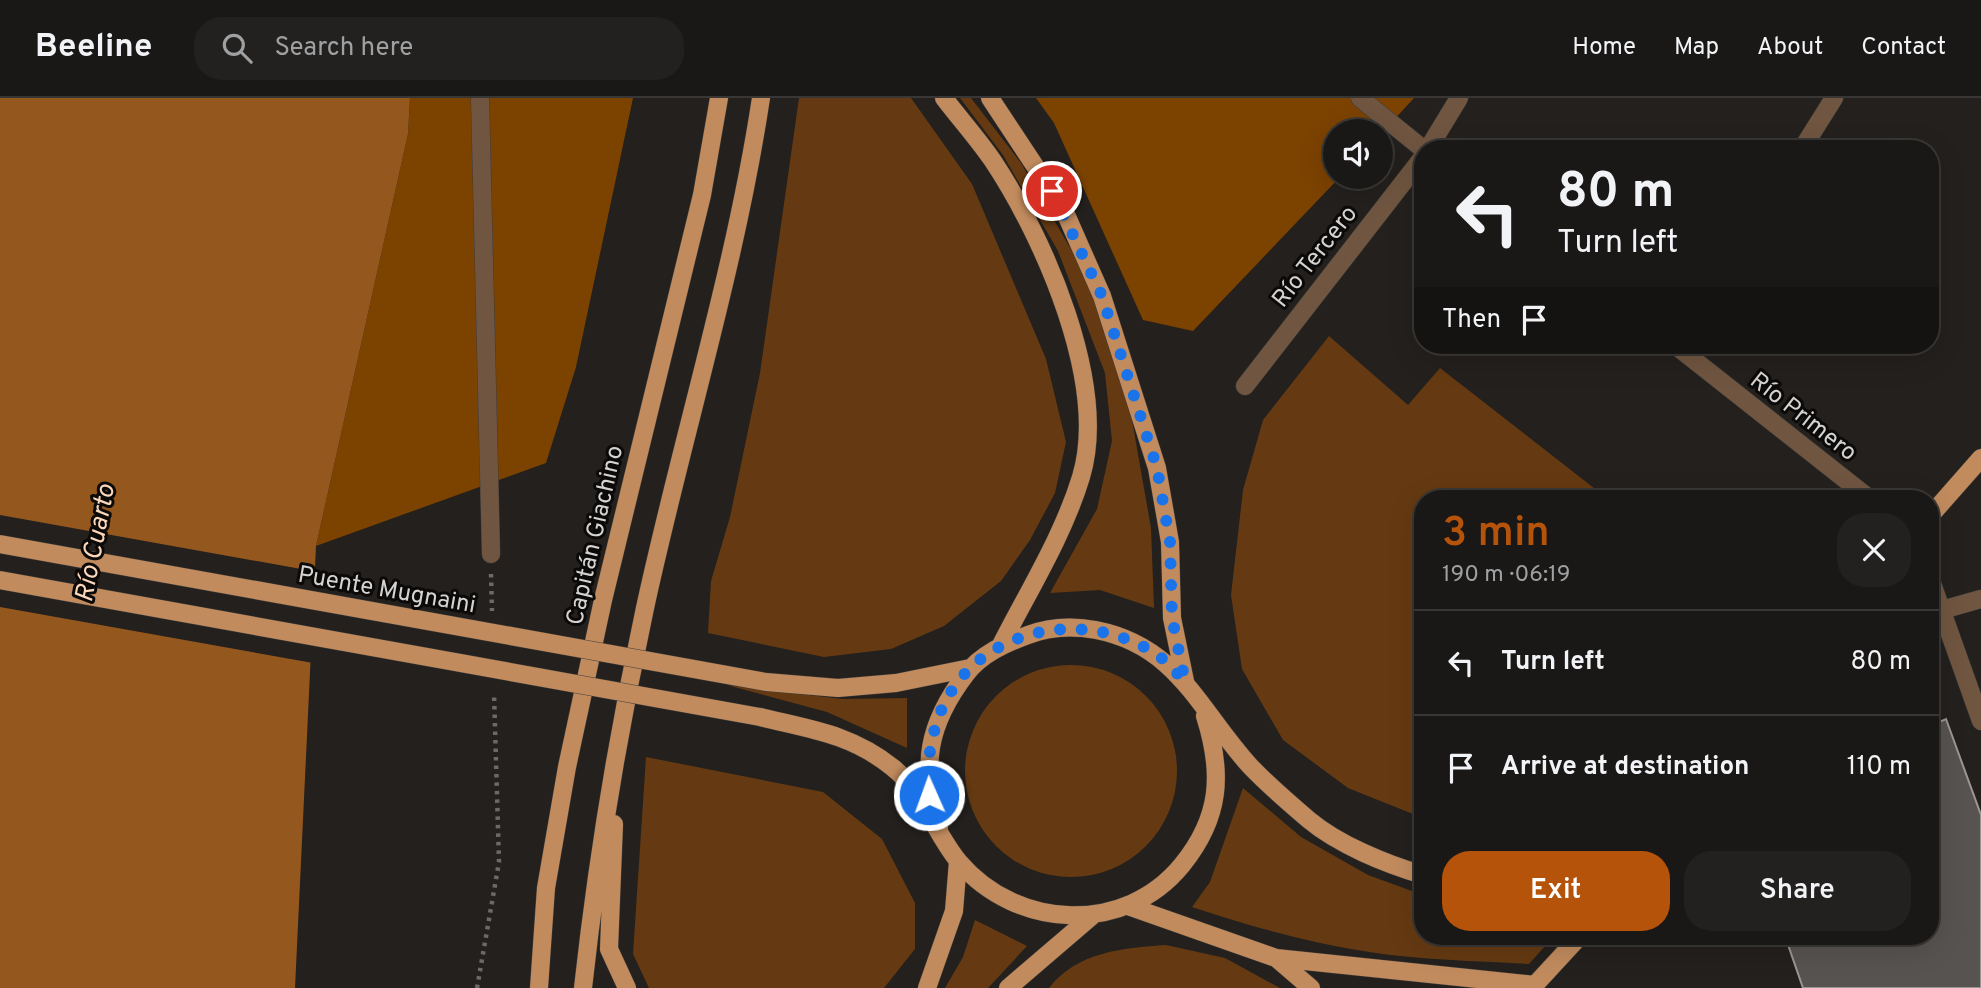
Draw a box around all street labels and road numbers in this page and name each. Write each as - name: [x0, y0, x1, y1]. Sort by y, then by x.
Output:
- street label: Río Tercero: [1266, 200, 1365, 314]
- street label: Río Primero: [1743, 367, 1862, 469]
- street label: Capitán Giachino: [561, 443, 631, 628]
- street label: Puente Mugnaini: [295, 561, 478, 621]

